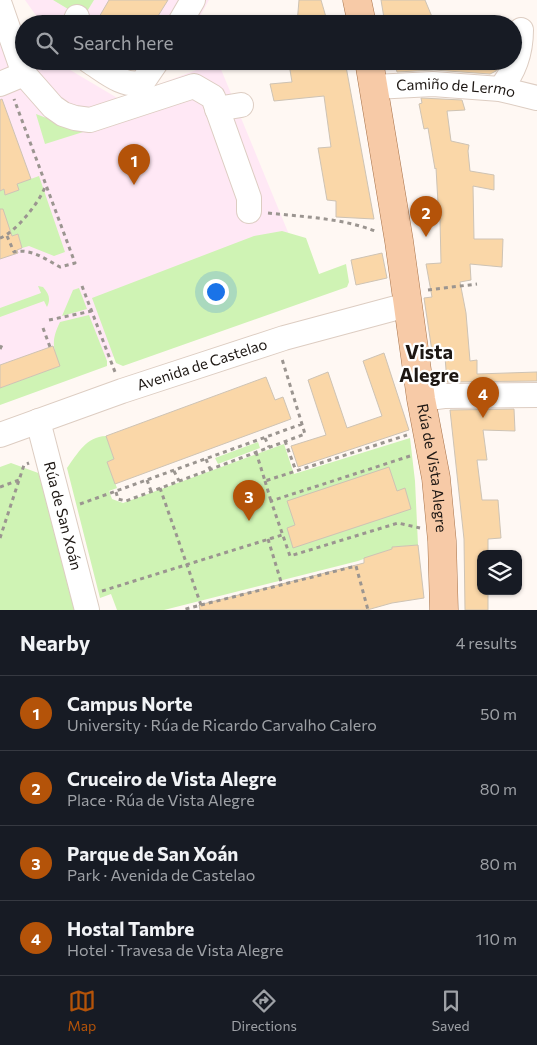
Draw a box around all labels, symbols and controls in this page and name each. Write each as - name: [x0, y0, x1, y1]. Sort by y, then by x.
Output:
- search box: [15, 15, 522, 70]
- icon: search: [33, 29, 61, 57]
- text: Search here: [73, 31, 173, 54]
- street label: Camiño de Lermo: [396, 74, 517, 100]
- pin: 1: [118, 144, 150, 185]
- pin: 2: [410, 196, 442, 237]
- your location: [203, 279, 229, 305]
- street label: Avenida de Castelao: [134, 334, 269, 394]
- district label: Vista Alegre: [399, 339, 459, 386]
- pin: 4: [467, 377, 499, 418]
- street label: Rúa de Vista Alegre: [414, 402, 451, 533]
- street label: Rúa de San Xoán: [41, 459, 86, 572]
- pin: 3: [233, 480, 265, 521]
- map controls: [477, 550, 522, 595]
- button: layers: [477, 550, 522, 595]
- text: Nearby: [20, 630, 90, 655]
- text: 4 results: [456, 633, 517, 652]
- text: Campus Norte: [67, 692, 193, 715]
- text: 1: [32, 704, 40, 723]
- text: 50 m: [480, 704, 517, 723]
- text: University · Rúa de Ricardo Carvalho Calero: [67, 715, 377, 734]
- text: Cruceiro de Vista Alegre: [67, 767, 277, 790]
- text: 2: [31, 779, 41, 798]
- text: 80 m: [480, 779, 517, 798]
- text: Place · Rúa de Vista Alegre: [67, 790, 255, 809]
- text: Parque de San Xoán: [67, 842, 238, 865]
- text: 3: [31, 854, 41, 873]
- text: 80 m: [480, 854, 517, 873]
- text: Park · Avenida de Castelao: [67, 865, 255, 884]
- text: Hostal Tambre: [67, 917, 194, 940]
- text: 4: [31, 929, 41, 948]
- text: 110 m: [476, 929, 517, 948]
- text: Hotel · Travesa de Vista Alegre: [67, 940, 284, 959]
- tab: Map: [67, 987, 96, 1034]
- tab: Directions: [231, 987, 297, 1034]
- tab: Saved: [432, 987, 470, 1034]

